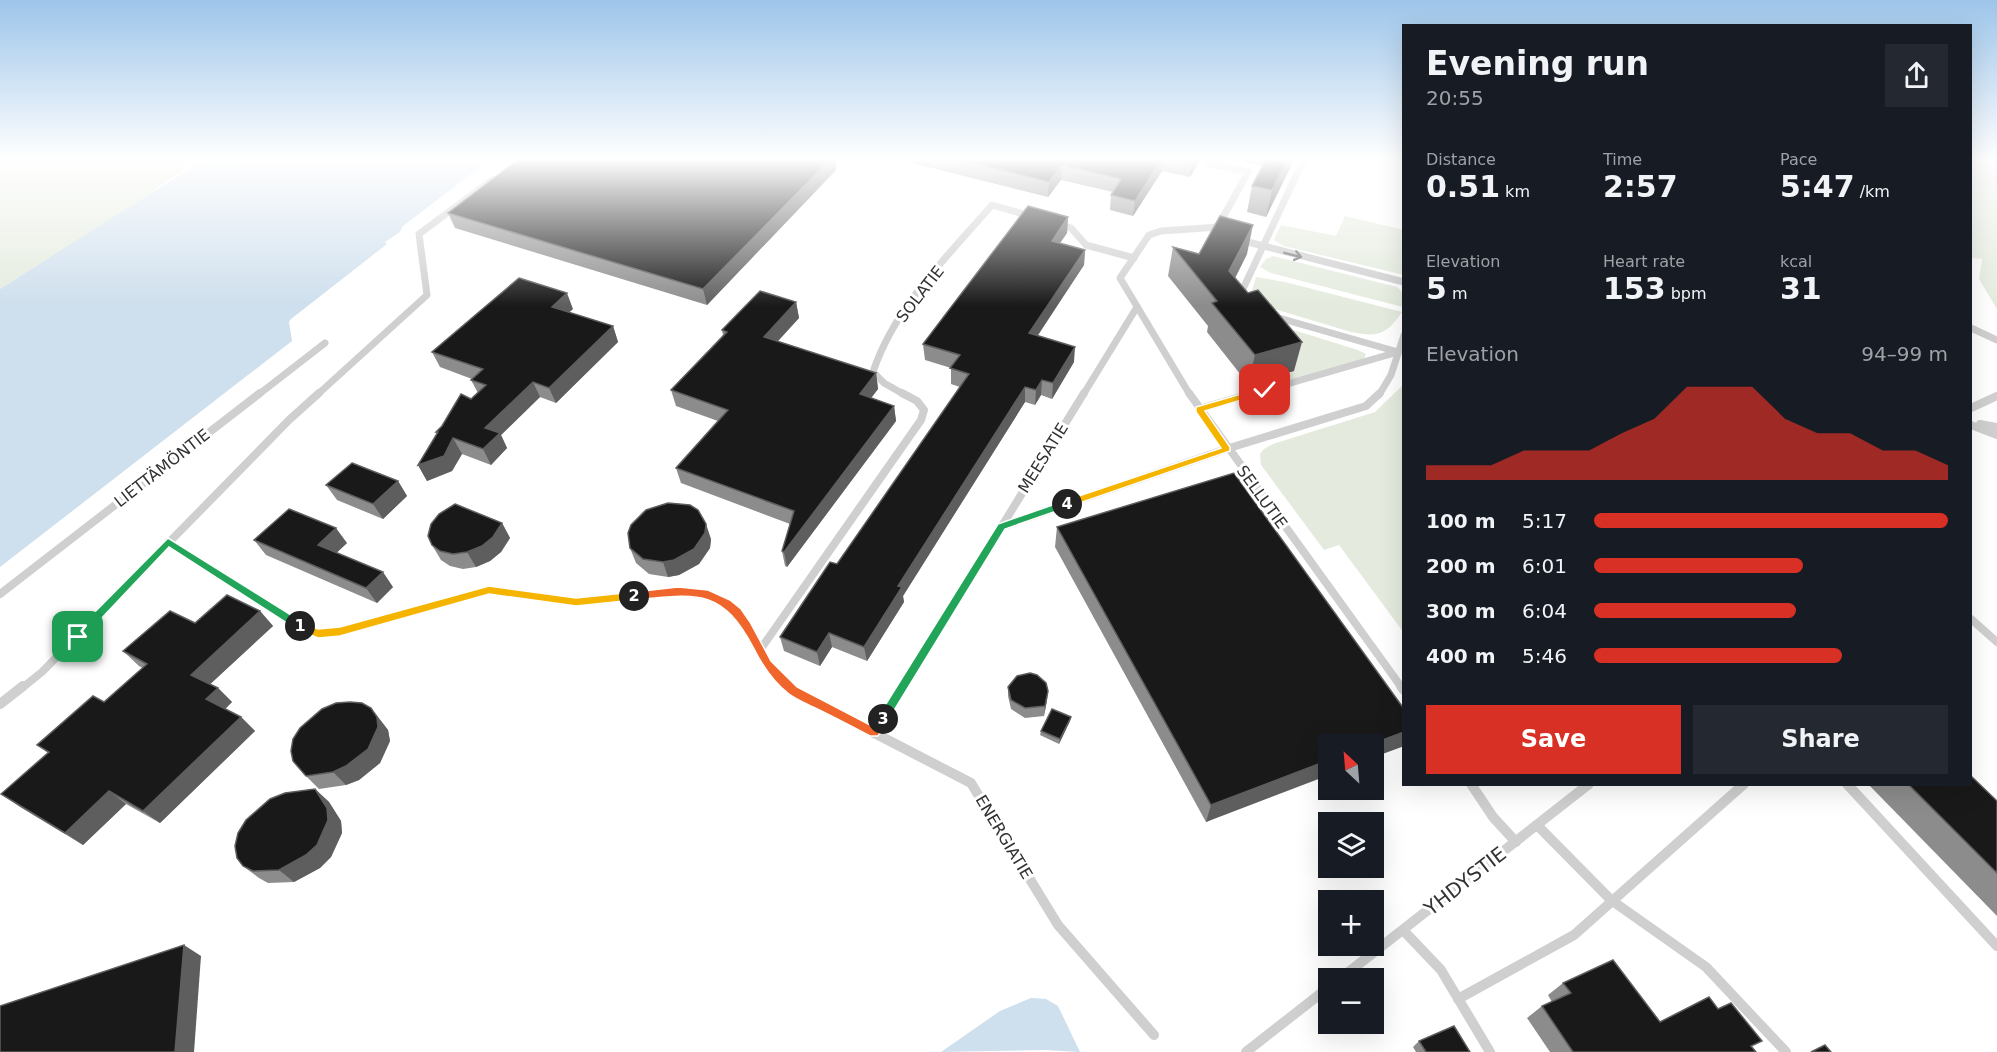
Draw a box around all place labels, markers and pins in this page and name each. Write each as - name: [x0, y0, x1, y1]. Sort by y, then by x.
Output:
- pin: [1239, 364, 1290, 415]
- pin: 4: [1052, 489, 1082, 519]
- pin: 2: [619, 581, 649, 611]
- pin: [52, 611, 103, 662]
- pin: 1: [285, 611, 315, 641]
- pin: 3: [868, 704, 898, 734]

